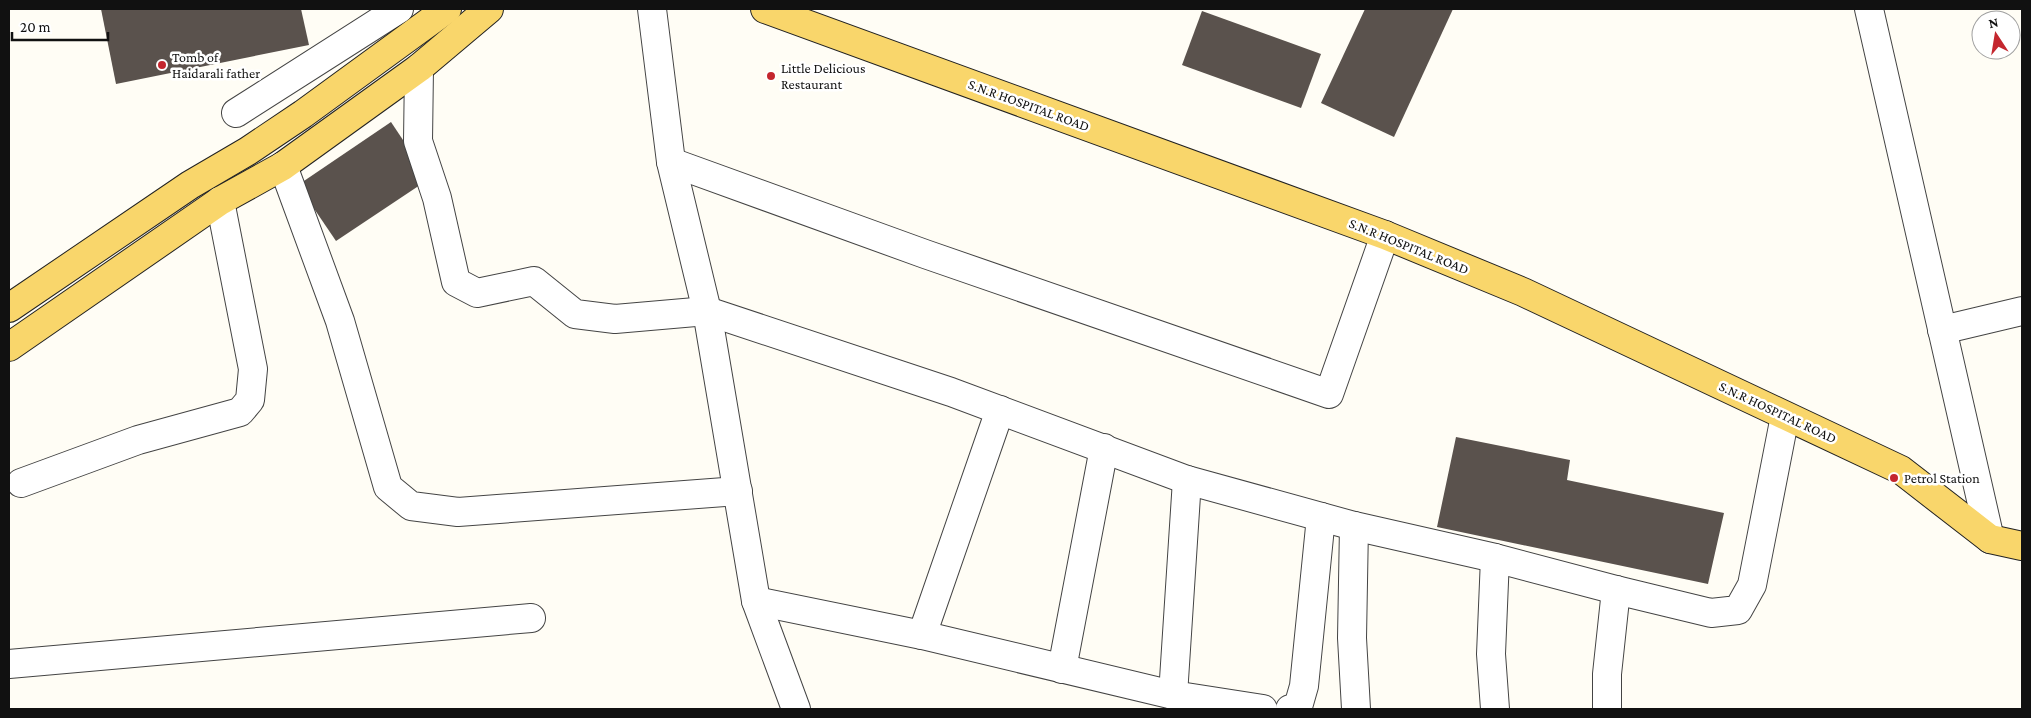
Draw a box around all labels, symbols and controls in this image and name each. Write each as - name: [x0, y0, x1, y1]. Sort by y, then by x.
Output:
- scale bar: [12, 10, 109, 42]
- north arrow: [1971, 10, 2021, 60]
- text: N: [1987, 13, 2000, 31]
- text: 20 m: [20, 19, 51, 35]
- place label: Tomb of Haidarali father: [172, 49, 260, 81]
- marker: Tomb of Haidarali father: [156, 59, 168, 71]
- place label: Little Delicious Restaurant: [781, 60, 866, 92]
- marker: Little Delicious Restaurant: [765, 70, 777, 82]
- street label: S.N.R HOSPITAL ROAD: [966, 76, 1092, 134]
- street label: S.N.R HOSPITAL ROAD: [1347, 215, 1471, 277]
- street label: S.N.R HOSPITAL ROAD: [1717, 378, 1839, 446]
- place label: Petrol Station: [1904, 470, 1980, 486]
- marker: Petrol Station: [1888, 472, 1900, 484]

